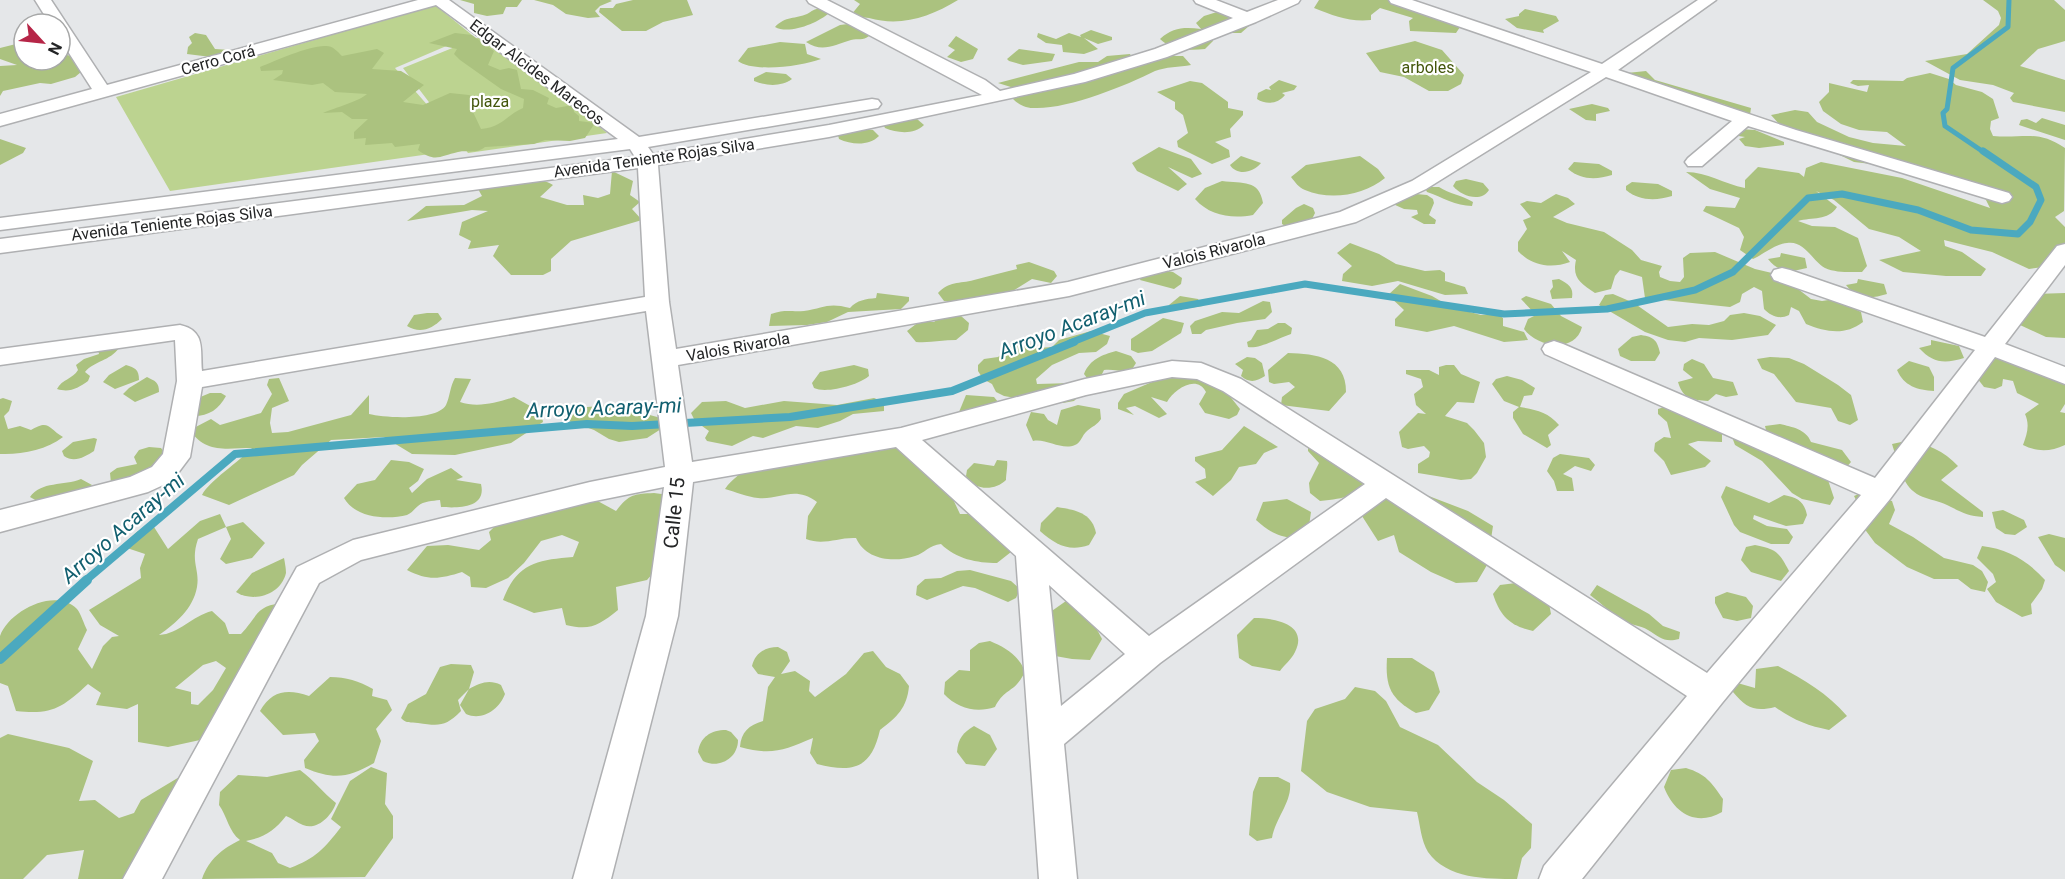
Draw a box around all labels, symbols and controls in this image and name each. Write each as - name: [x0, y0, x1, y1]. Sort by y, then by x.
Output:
- north arrow: [12, 12, 72, 72]
- street label: Edgar Alcides Marecos: [466, 15, 608, 129]
- text: N: [44, 39, 66, 58]
- street label: Cerro Corá: [179, 41, 257, 79]
- park label: arboles: [1402, 58, 1454, 77]
- park label: plaza: [471, 92, 509, 111]
- street label: Avenida Teniente Rojas Silva: [552, 134, 756, 182]
- street label: Avenida Teniente Rojas Silva: [70, 201, 274, 245]
- street label: Valois Rivarola: [1161, 229, 1267, 273]
- water label: Arroyo Acaray-mi: [994, 286, 1149, 364]
- street label: Valois Rivarola: [685, 329, 791, 365]
- water label: Arroyo Acaray-mi: [525, 393, 682, 423]
- water label: Arroyo Acaray-mi: [56, 468, 189, 589]
- street label: Calle 15: [658, 476, 690, 550]

